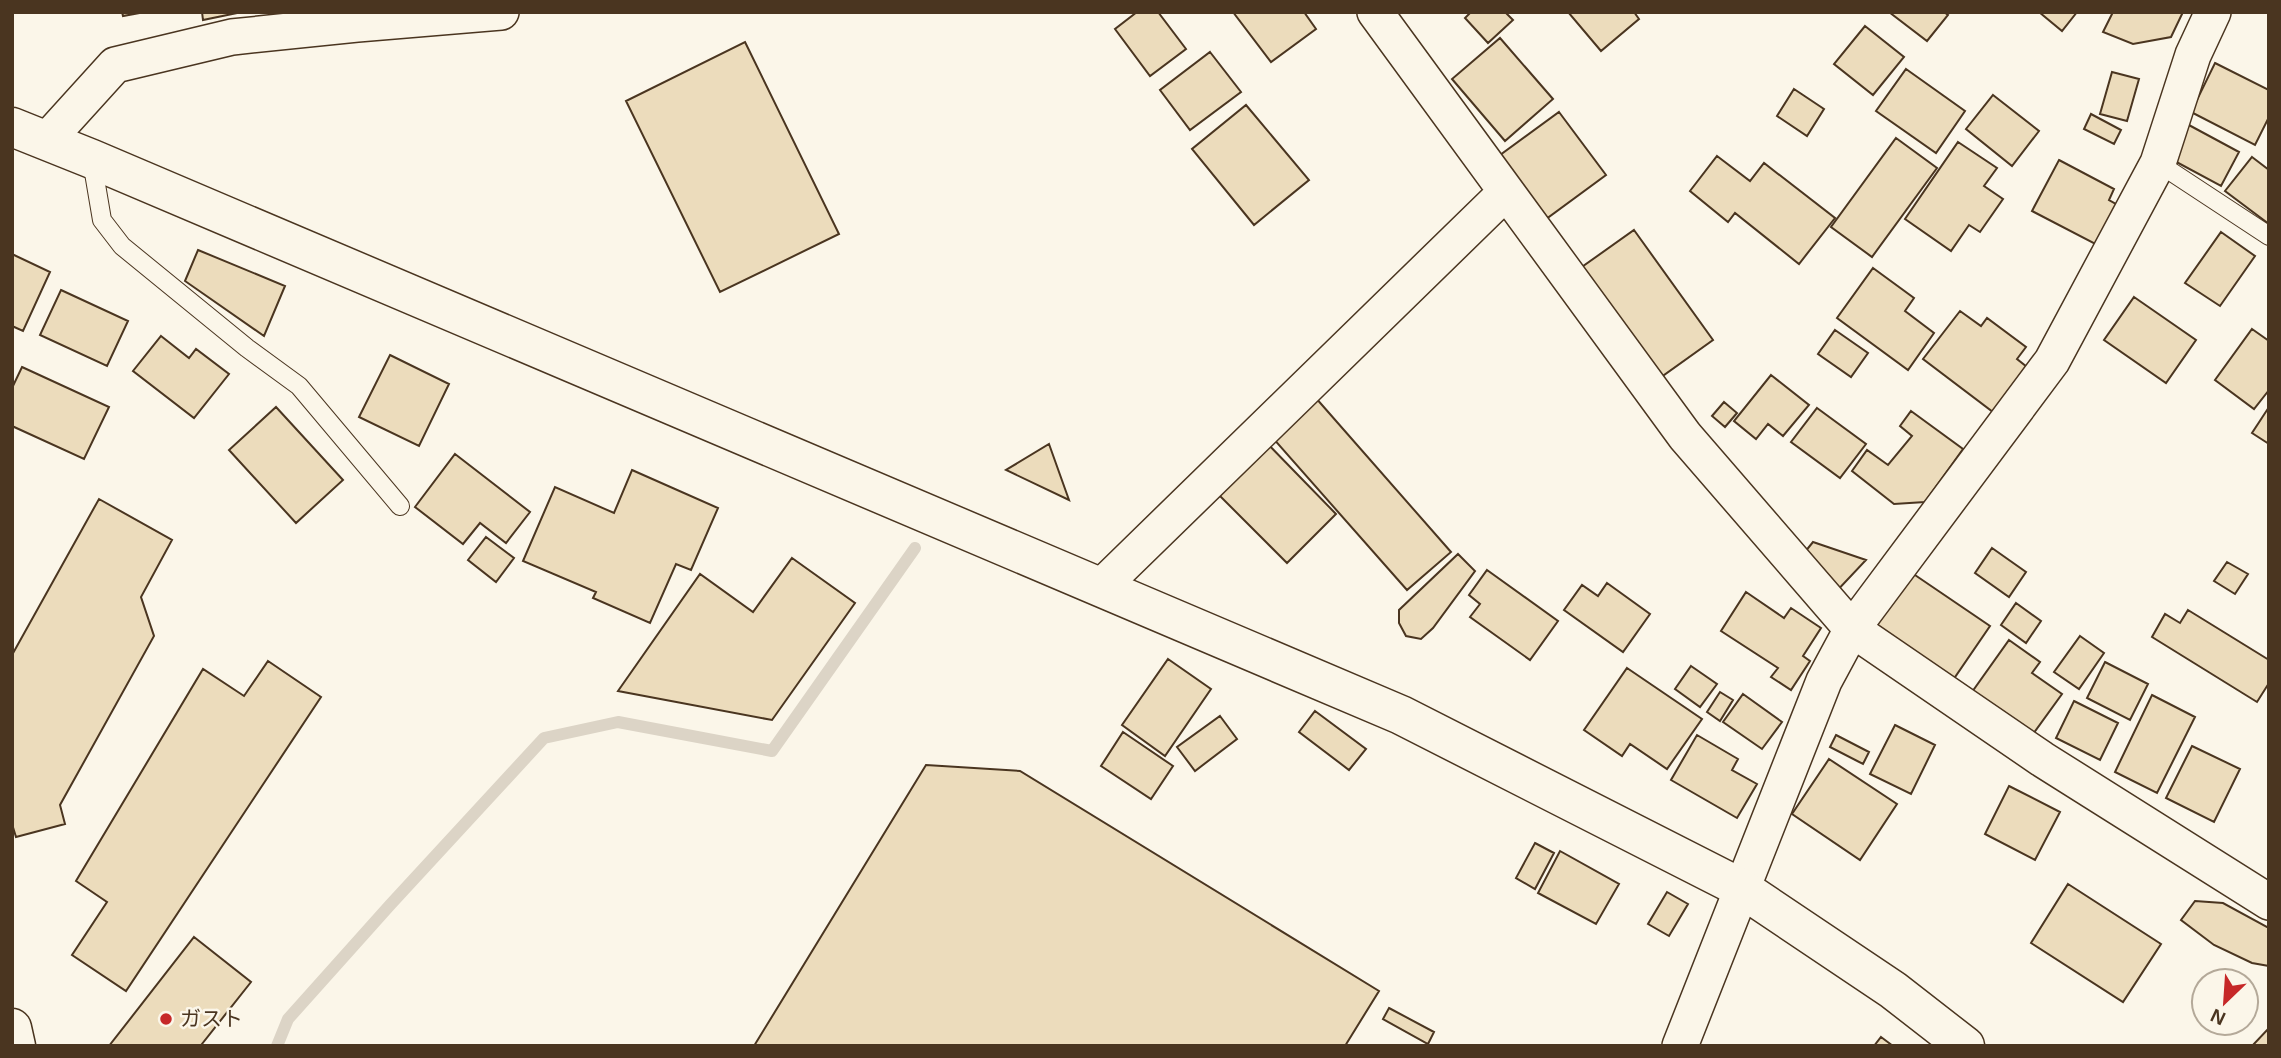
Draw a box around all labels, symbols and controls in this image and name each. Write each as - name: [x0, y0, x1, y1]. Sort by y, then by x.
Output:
- north arrow: [2190, 967, 2260, 1037]
- text: N: [2207, 1005, 2229, 1029]
- place label: ガスト: [180, 1007, 243, 1030]
- marker: ガスト: [158, 1011, 174, 1027]

